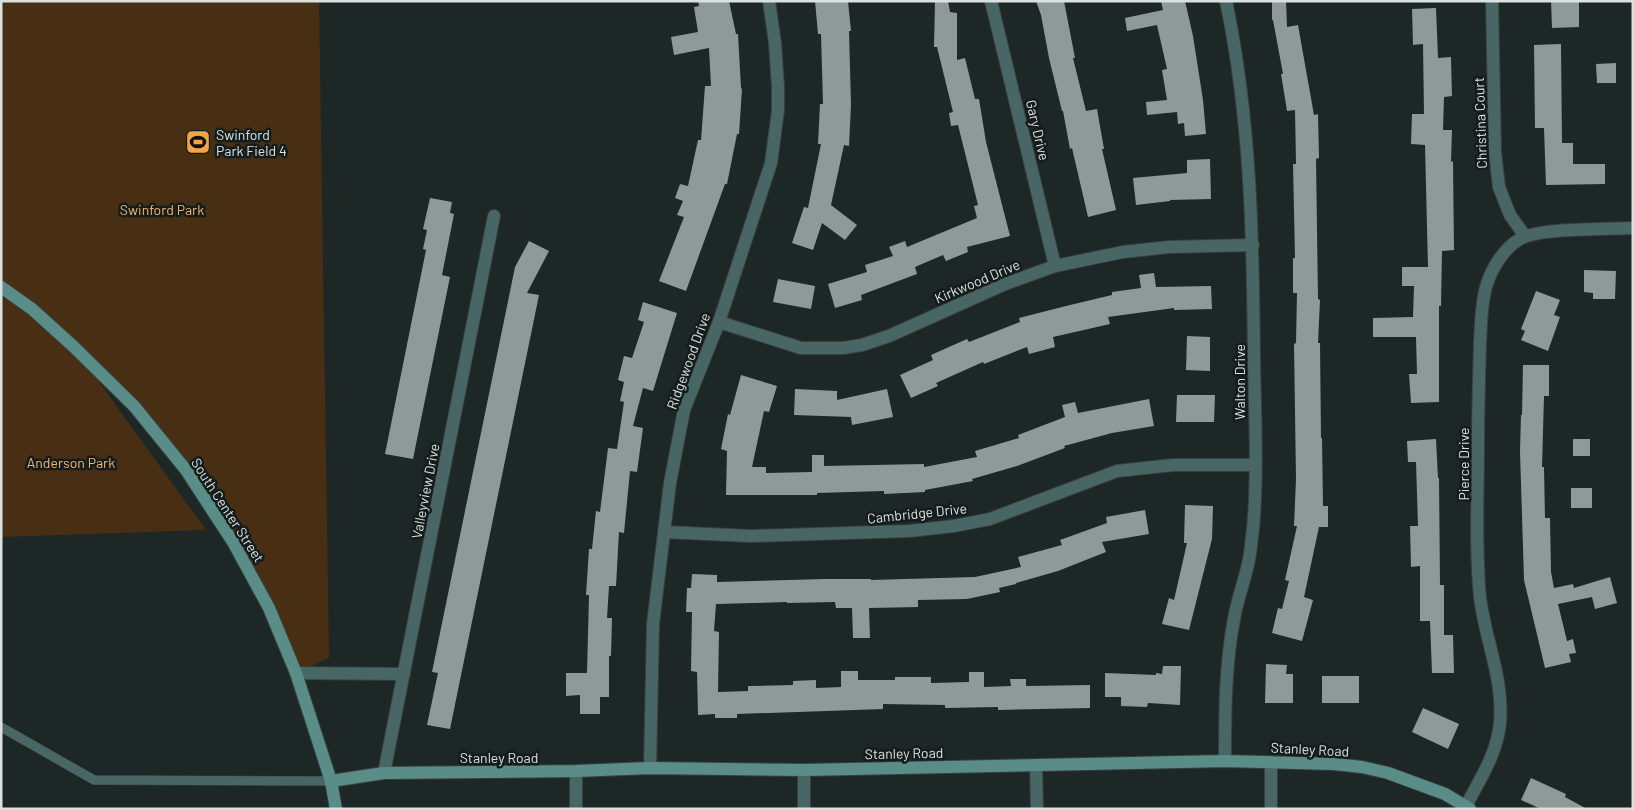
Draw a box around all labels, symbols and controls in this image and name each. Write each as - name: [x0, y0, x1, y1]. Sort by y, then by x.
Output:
- street label: Christina Court: [1470, 77, 1490, 169]
- street label: Gary Drive: [1023, 98, 1053, 162]
- place label: Swinford Park Field 4: [216, 126, 287, 159]
- sports icon: Swinford Park Field 4: [185, 129, 211, 155]
- park label: Swinford Park: [120, 201, 204, 218]
- street label: Kirkwood Drive: [932, 255, 1022, 307]
- street label: Ridgewood Drive: [663, 310, 713, 412]
- street label: Walton Drive: [1231, 344, 1248, 420]
- street label: Pierce Drive: [1455, 427, 1472, 501]
- street label: Valleyview Drive: [407, 442, 443, 540]
- park label: Anderson Park: [27, 454, 115, 471]
- street label: South Center Street: [188, 455, 268, 565]
- street label: Cambridge Drive: [866, 499, 968, 527]
- street label: Stanley Road: [1270, 738, 1350, 760]
- street label: Stanley Road: [865, 744, 943, 762]
- street label: Stanley Road: [460, 749, 538, 766]

